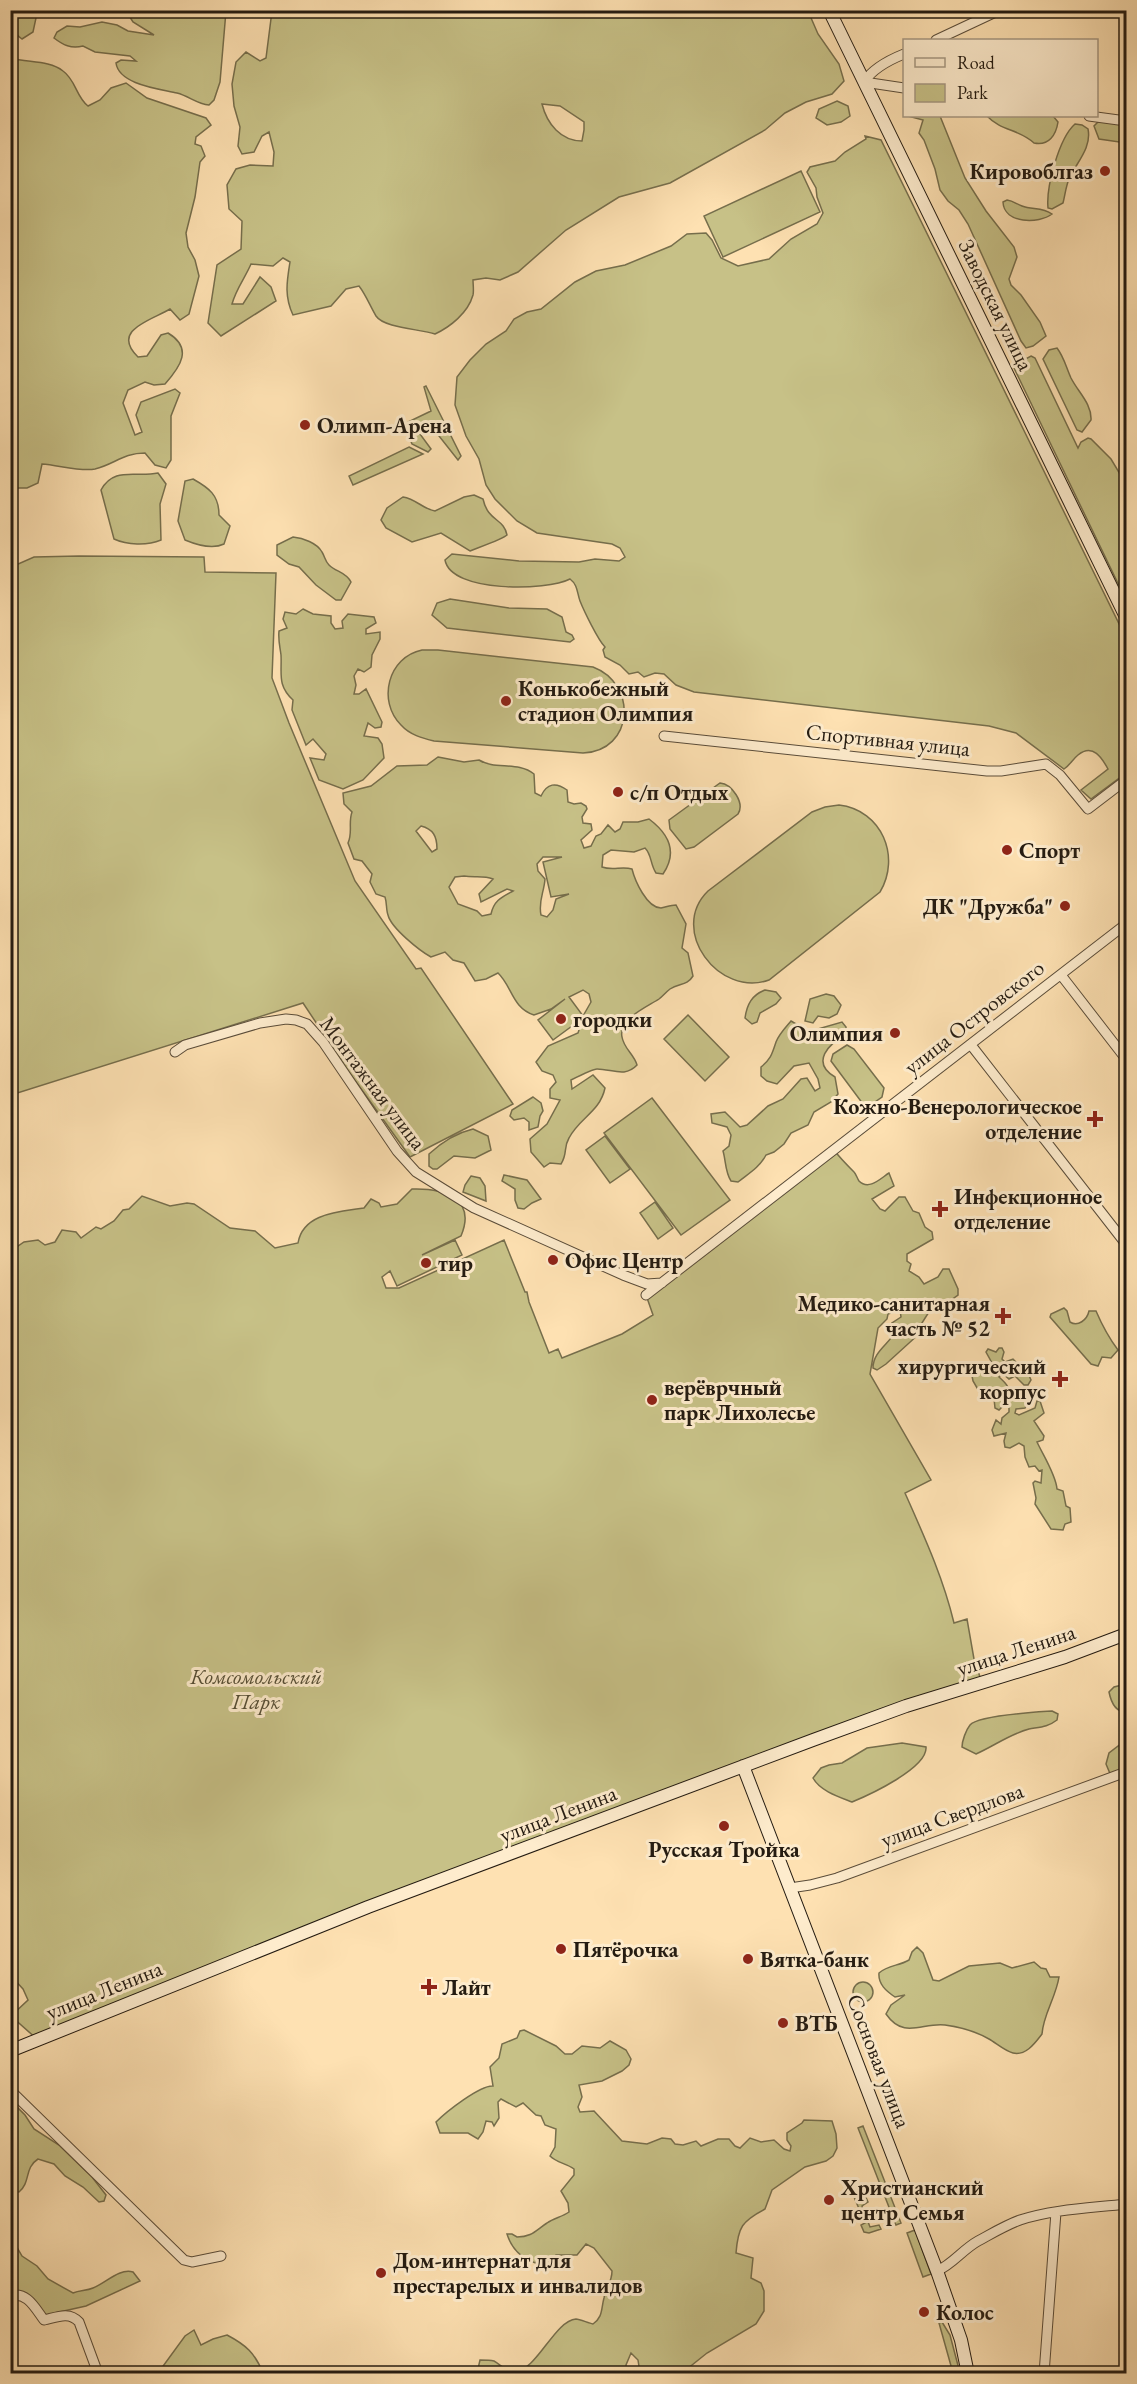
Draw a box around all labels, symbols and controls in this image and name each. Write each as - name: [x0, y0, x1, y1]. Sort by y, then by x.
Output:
- legend: [903, 39, 1098, 117]
- text: Road: [957, 51, 996, 74]
- text: Park: [957, 81, 988, 104]
- place label: Кировоблгаз: [970, 157, 1093, 186]
- marker: Кировоблгаз: [1098, 164, 1112, 178]
- street label: Заводская улица: [952, 234, 1040, 376]
- place label: Олимп-Арена: [317, 411, 452, 440]
- marker: Олимп-Арена: [298, 418, 312, 432]
- place label: Конькобежный стадион Олимпия: [518, 674, 694, 728]
- marker: Конькобежный стадион Олимпия: [499, 694, 513, 708]
- street label: Спортивная улица: [805, 717, 972, 763]
- place label: с/п Отдых: [630, 778, 729, 807]
- marker: с/п Отдых: [611, 785, 625, 799]
- place label: Спорт: [1019, 836, 1080, 865]
- marker: Спорт: [1000, 843, 1014, 857]
- place label: ДК "Дружба": [923, 892, 1053, 921]
- marker: ДК "Дружба": [1058, 899, 1072, 913]
- street label: улица Островского: [898, 953, 1050, 1081]
- place label: городки: [573, 1005, 652, 1034]
- street label: Монтажная улица: [313, 1010, 433, 1156]
- marker: городки: [554, 1012, 568, 1026]
- place label: Олимпия: [790, 1019, 883, 1048]
- marker: Олимпия: [888, 1026, 902, 1040]
- place label: Кожно-Венерологическое отделение: [833, 1092, 1082, 1146]
- marker: Кожно-Венерологическое отделение: [1086, 1110, 1104, 1128]
- place label: Инфекционное отделение: [954, 1182, 1102, 1236]
- marker: Инфекционное отделение: [931, 1200, 949, 1218]
- place label: Офис Центр: [565, 1246, 683, 1275]
- place label: тир: [438, 1249, 473, 1278]
- marker: Офис Центр: [546, 1253, 560, 1267]
- marker: тир: [419, 1256, 433, 1270]
- place label: Медико-санитарная часть № 52: [798, 1289, 990, 1343]
- marker: Медико-санитарная часть № 52: [994, 1307, 1012, 1325]
- place label: хирургический корпус: [898, 1352, 1046, 1406]
- marker: хирургический корпус: [1051, 1370, 1069, 1388]
- place label: верёврчный парк Лихолесье: [664, 1373, 816, 1427]
- marker: верёврчный парк Лихолесье: [645, 1393, 659, 1407]
- street label: улица Ленина: [953, 1617, 1079, 1683]
- park label: Комсомольский Парк: [189, 1662, 322, 1716]
- street label: улица Свердлова: [877, 1776, 1028, 1854]
- street label: улица Ленина: [495, 1778, 621, 1850]
- marker: Русская Тройка: [717, 1819, 731, 1833]
- place label: Русская Тройка: [648, 1835, 800, 1864]
- place label: Пятёрочка: [573, 1935, 679, 1964]
- marker: Пятёрочка: [554, 1942, 568, 1956]
- place label: Вятка-банк: [760, 1945, 870, 1974]
- marker: Вятка-банк: [741, 1952, 755, 1966]
- street label: улица Ленина: [41, 1953, 167, 2027]
- place label: Лайт: [442, 1973, 491, 2002]
- marker: Лайт: [420, 1978, 438, 1996]
- street label: Сосновая улица: [840, 1990, 918, 2132]
- place label: ВТБ: [795, 2009, 838, 2038]
- marker: ВТБ: [776, 2016, 790, 2030]
- place label: Христианский центр Семья: [840, 2173, 984, 2227]
- marker: Христианский центр Семья: [822, 2193, 836, 2207]
- place label: Дом-интернат для престарелых и инвалидов: [393, 2246, 643, 2300]
- marker: Дом-интернат для престарелых и инвалидов: [374, 2266, 388, 2280]
- place label: Колос: [936, 2298, 994, 2327]
- marker: Колос: [917, 2305, 931, 2319]

